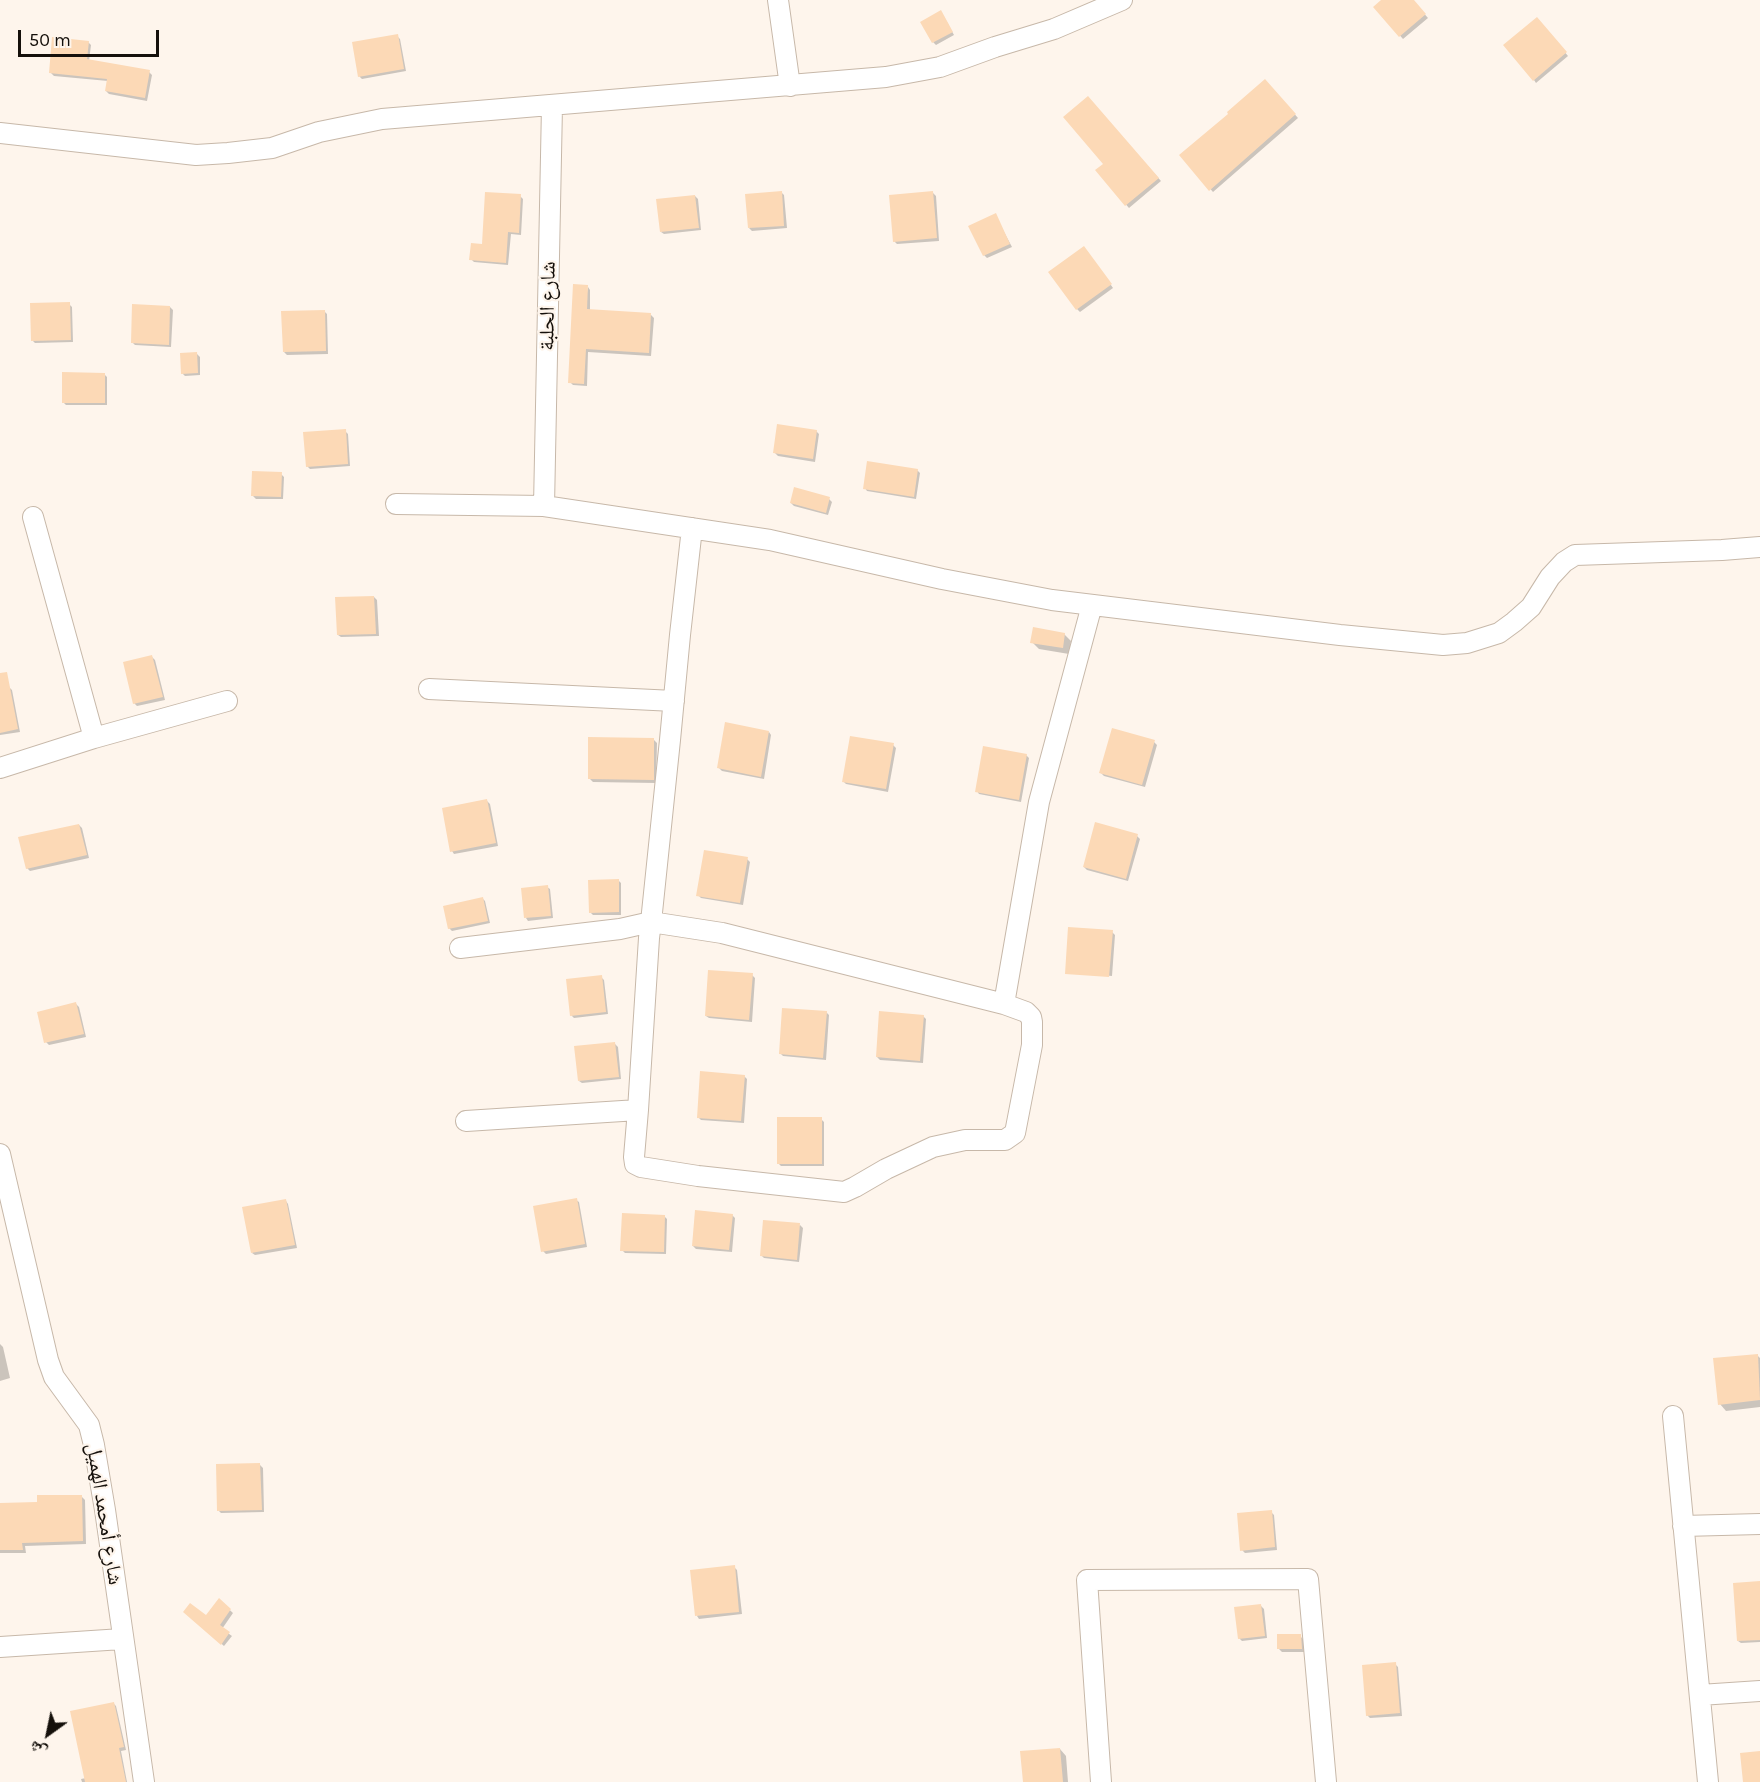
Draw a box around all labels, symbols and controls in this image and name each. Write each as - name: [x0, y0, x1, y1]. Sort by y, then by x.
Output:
- scale bar: [21, 18, 162, 56]
- text: 50 m: [29, 29, 71, 51]
- street label: شارع الحلبة: [535, 261, 561, 351]
- street label: شارع أمحمد الهميل: [80, 1441, 128, 1587]
- north arrow: [18, 1704, 78, 1764]
- text: ش: [26, 1737, 50, 1762]

